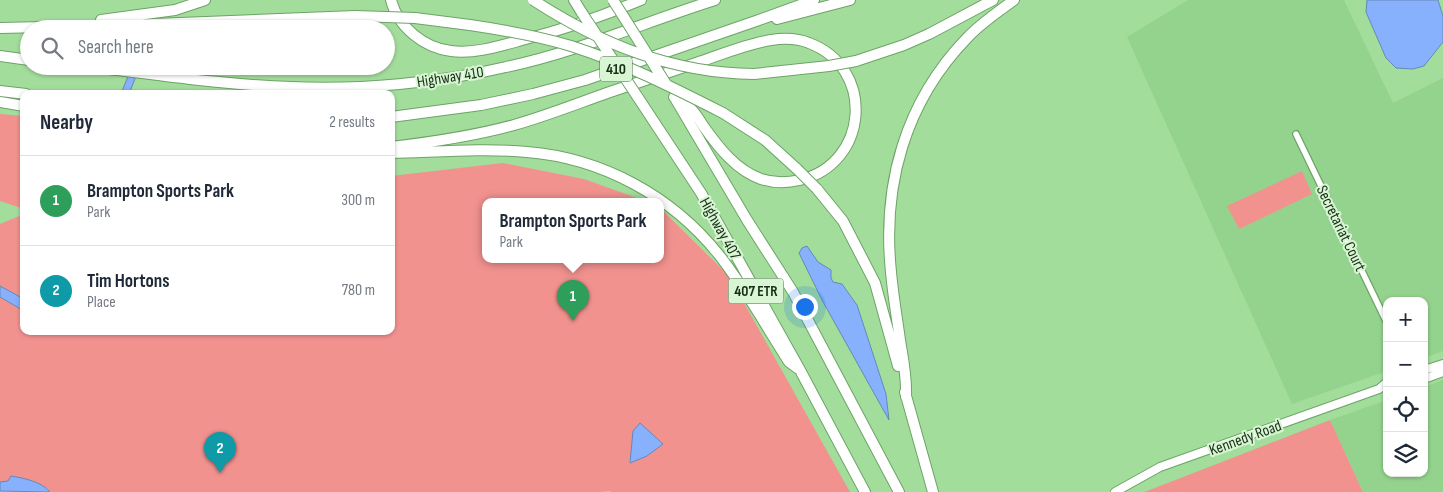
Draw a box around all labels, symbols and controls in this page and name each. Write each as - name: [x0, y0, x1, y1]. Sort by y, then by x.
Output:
- search box: [20, 20, 395, 75]
- icon: search: [38, 34, 66, 62]
- text: Search here: [78, 36, 154, 59]
- road number: 410: [600, 56, 632, 82]
- street label: Highway 410: [415, 63, 485, 92]
- text: Nearby: [40, 110, 93, 135]
- text: 2 results: [329, 113, 375, 132]
- text: Brampton Sports Park: [87, 180, 234, 203]
- street label: Secretariat Court: [1312, 183, 1370, 275]
- text: 1: [53, 191, 59, 210]
- text: 300 m: [341, 191, 375, 210]
- street label: Highway 407: [695, 194, 745, 264]
- popup: [482, 198, 664, 263]
- text: Park: [87, 203, 110, 222]
- text: Brampton Sports Park: [499, 210, 647, 233]
- text: Park: [499, 233, 523, 252]
- text: Tim Hortons: [87, 270, 169, 293]
- road number: 407 ETR: [728, 278, 784, 304]
- pin: 1: [557, 280, 589, 321]
- text: 2: [52, 281, 60, 300]
- text: 780 m: [342, 281, 375, 300]
- text: Place: [87, 293, 116, 312]
- your location: [792, 294, 818, 320]
- map controls: [1383, 297, 1428, 477]
- button: +: [1383, 297, 1428, 342]
- button: −: [1383, 342, 1428, 387]
- button: locate: [1383, 387, 1428, 432]
- street label: Kennedy Road: [1207, 417, 1284, 460]
- pin: 2: [204, 432, 236, 473]
- button: layers: [1383, 432, 1428, 477]

